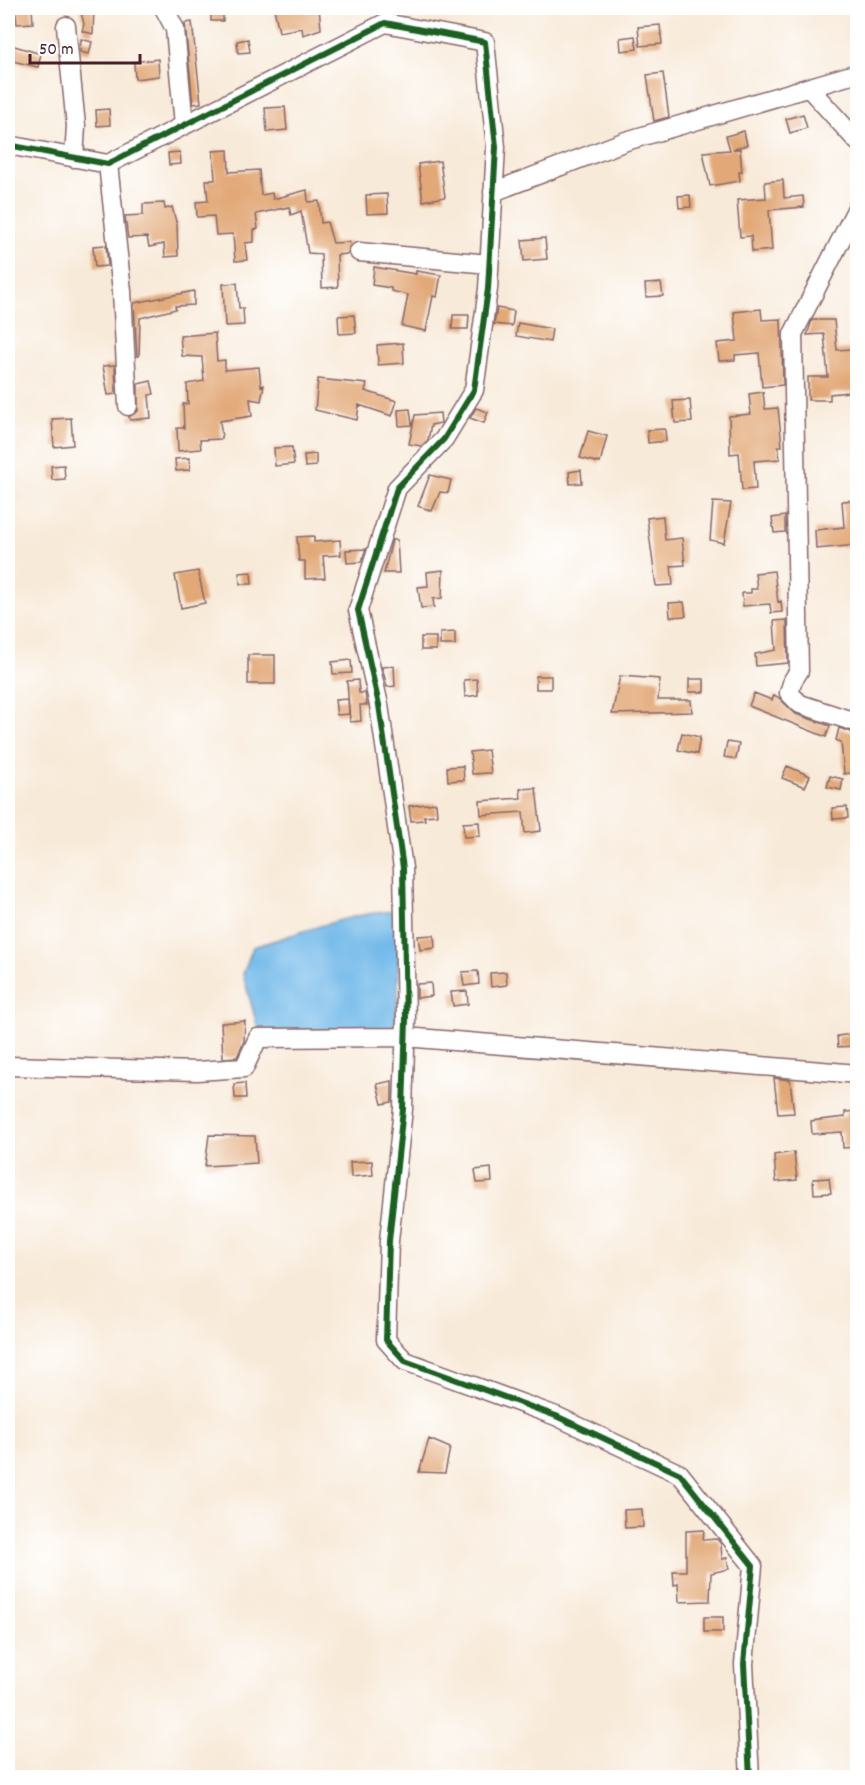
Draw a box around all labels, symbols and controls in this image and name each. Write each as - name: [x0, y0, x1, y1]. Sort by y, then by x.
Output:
- scale bar: [30, 27, 140, 65]
- text: 50 m: [39, 38, 74, 63]

